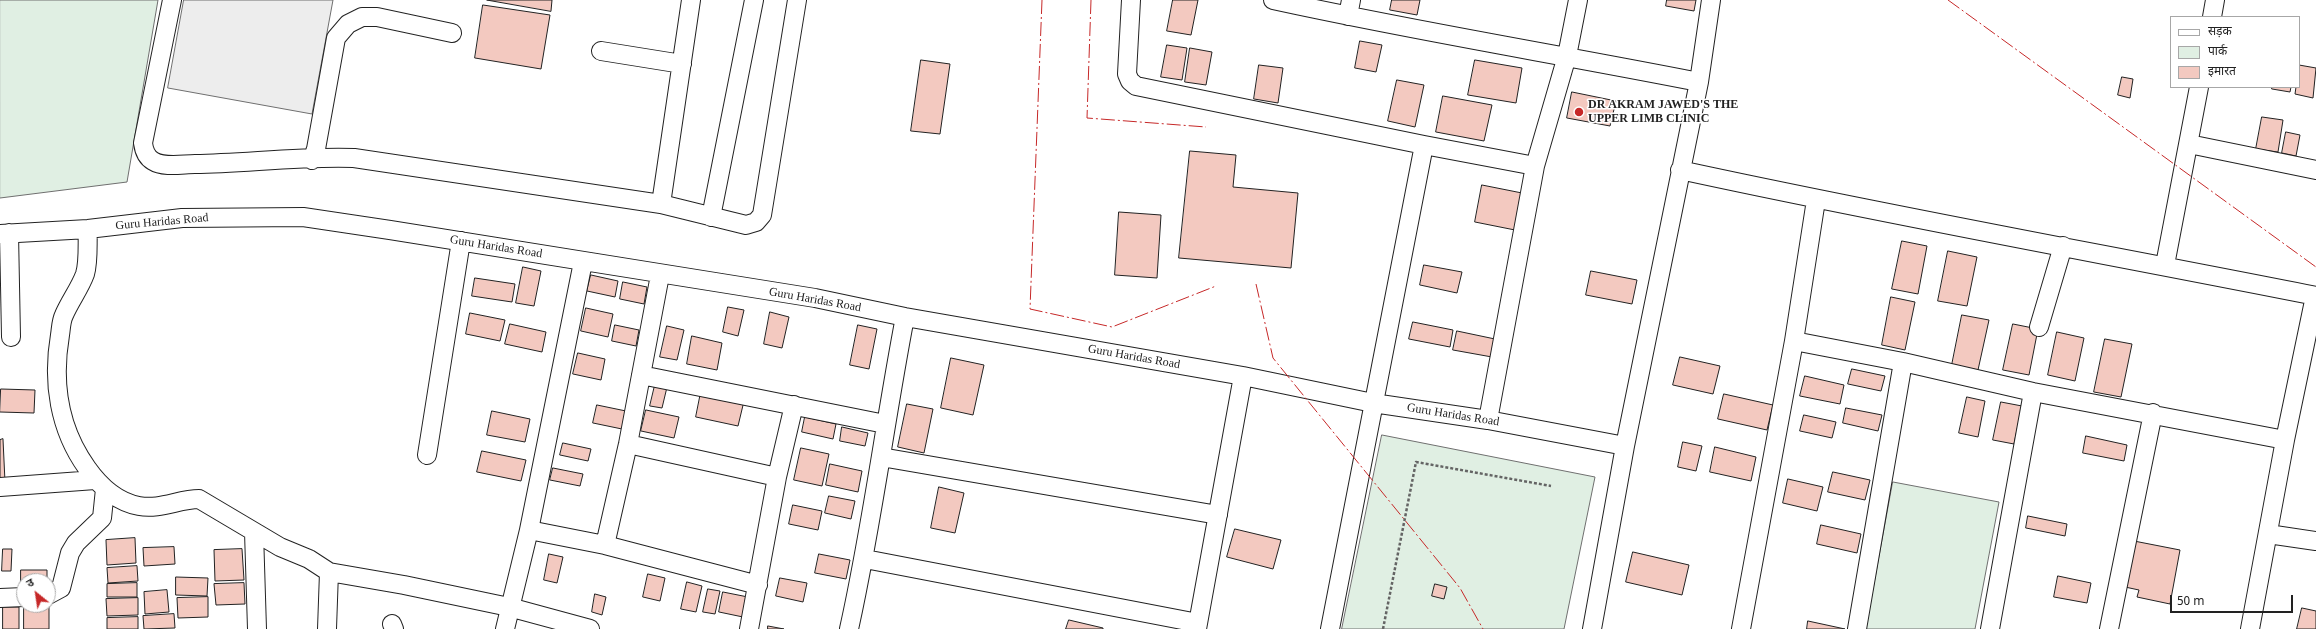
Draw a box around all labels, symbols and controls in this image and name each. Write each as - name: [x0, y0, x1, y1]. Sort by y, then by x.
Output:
- legend: [2170, 16, 2300, 88]
- text: सड़क: [2208, 24, 2232, 40]
- text: पार्क: [2208, 44, 2227, 60]
- text: इमारत: [2208, 64, 2236, 80]
- place label: DR AKRAM JAWED'S THE UPPER LIMB CLINIC: [1588, 98, 1716, 126]
- marker: DR AKRAM JAWED'S THE UPPER LIMB CLINIC: [1573, 106, 1585, 118]
- street label: Guru Haridas Road: [114, 211, 210, 233]
- street label: Guru Haridas Road: [448, 232, 544, 262]
- street label: Guru Haridas Road: [767, 285, 863, 315]
- street label: Guru Haridas Road: [1086, 342, 1182, 372]
- street label: Guru Haridas Road: [1405, 400, 1501, 430]
- north arrow: [16, 573, 56, 613]
- text: उ: [24, 576, 37, 591]
- scale bar: [2172, 587, 2295, 613]
- text: 50 m: [2177, 594, 2205, 610]

